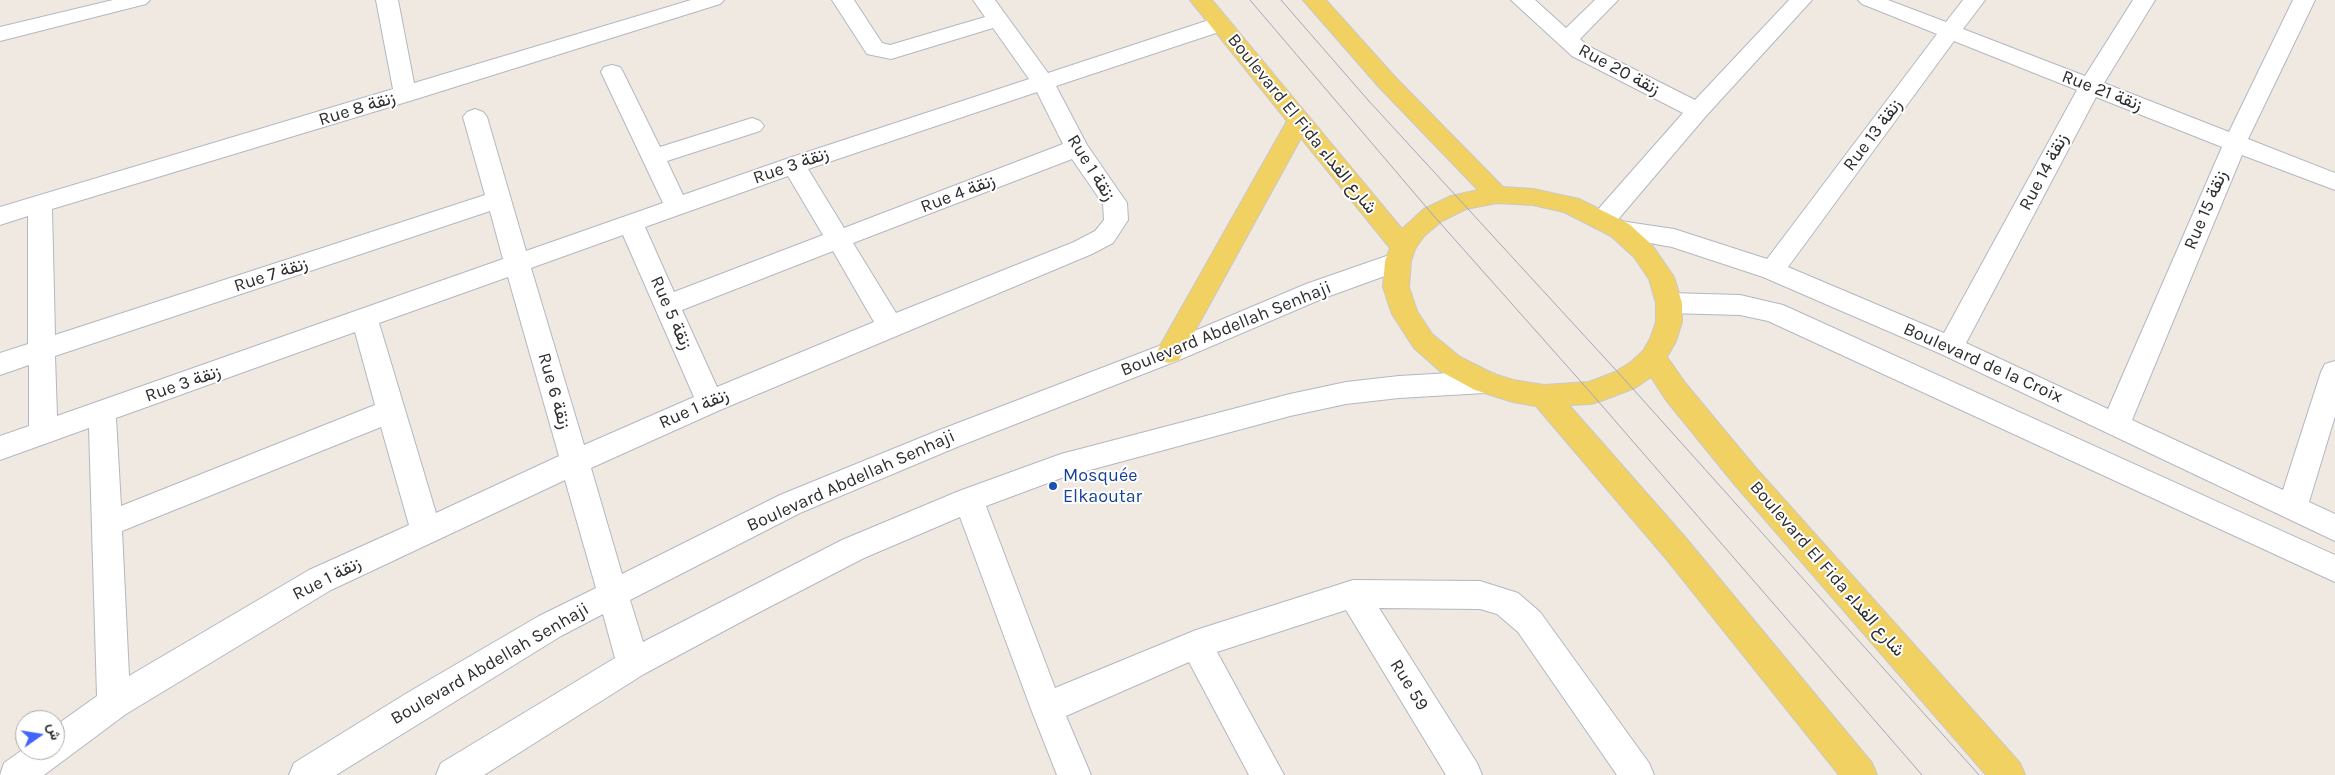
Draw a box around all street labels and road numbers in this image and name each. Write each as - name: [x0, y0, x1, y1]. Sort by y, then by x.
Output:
- street label: Boulevard El Fida شارع الفداء: [1223, 30, 1381, 218]
- street label: Rue 20 زنقة: [1575, 40, 1663, 100]
- street label: Rue 21 زنقة: [2059, 66, 2145, 116]
- street label: Rue 8 زنقة: [316, 87, 398, 131]
- street label: Rue 13 زنقة: [1839, 95, 1907, 175]
- street label: Rue 14 زنقة: [2015, 130, 2073, 214]
- street label: Rue 1 زنقة: [1062, 131, 1120, 205]
- street label: Rue 3 زنقة: [750, 143, 832, 189]
- street label: Rue 15 زنقة: [2180, 167, 2232, 253]
- street label: Rue 4 زنقة: [918, 170, 998, 218]
- street label: Rue 7 زنقة: [231, 253, 311, 297]
- street label: Rue 5 زنقة: [645, 273, 697, 353]
- street label: Boulevard Abdellah Senhaji: [1117, 277, 1335, 381]
- street label: Boulevard de la Croix: [1900, 318, 2066, 408]
- street label: Rue 6 زنقة: [533, 350, 575, 432]
- street label: Rue 3 زنقة: [142, 361, 224, 407]
- street label: Rue 1 زنقة: [656, 384, 732, 434]
- street label: Boulevard Abdellah Senhaji: [744, 425, 958, 537]
- street label: Boulevard El Fida شارع الفداء: [1745, 477, 1909, 661]
- street label: Rue 1 زنقة: [289, 553, 365, 605]
- street label: Boulevard Abdellah Senhaji: [387, 598, 593, 730]
- street label: Rue 59: [1385, 656, 1433, 714]

